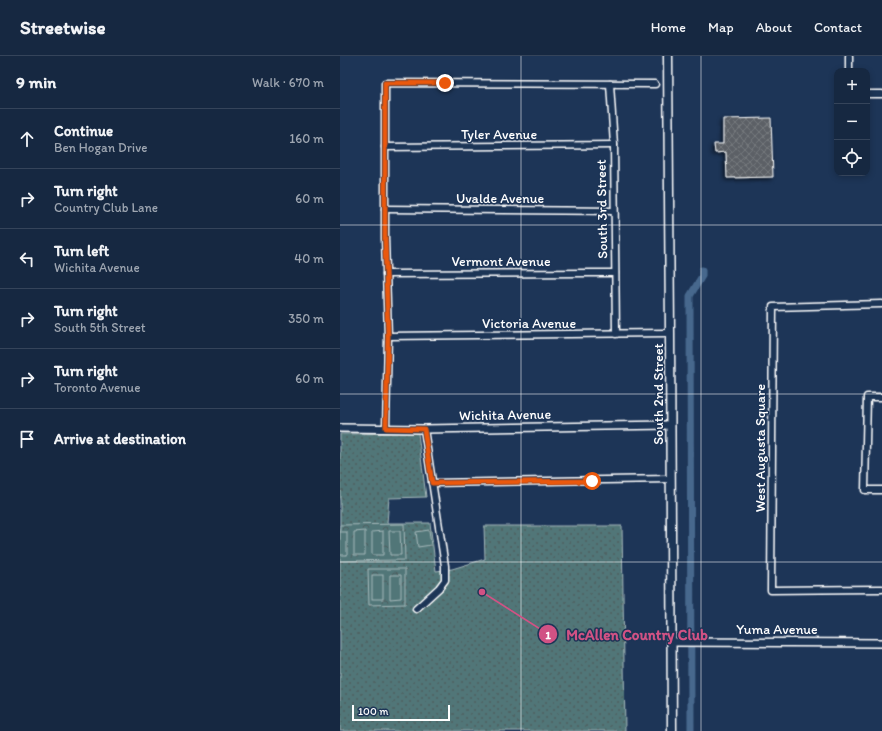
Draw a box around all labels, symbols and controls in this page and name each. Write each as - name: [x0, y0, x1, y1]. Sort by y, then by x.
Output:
- text: Streetwise: [20, 16, 106, 39]
- text: Home: [651, 19, 686, 36]
- text: Map: [708, 19, 734, 36]
- text: About: [756, 19, 792, 36]
- text: Contact: [814, 19, 862, 36]
- map controls: [834, 68, 870, 176]
- button: +: [834, 68, 870, 104]
- text: 9 min: [16, 72, 56, 92]
- route end: [436, 74, 454, 92]
- text: Walk · 670 m: [252, 75, 324, 90]
- button: −: [834, 104, 870, 140]
- text: Continue: [54, 122, 113, 140]
- street label: Tyler Avenue: [461, 126, 537, 143]
- icon: ahead: [16, 128, 38, 150]
- text: 160 m: [289, 131, 324, 146]
- text: Ben Hogan Drive: [54, 140, 147, 155]
- button: locate: [834, 140, 870, 176]
- street label: South 3rd Street: [593, 159, 611, 259]
- text: Turn right: [54, 182, 118, 200]
- icon: right: [16, 188, 38, 210]
- street label: Uvalde Avenue: [456, 190, 544, 207]
- text: 60 m: [295, 191, 324, 206]
- text: Country Club Lane: [54, 200, 158, 215]
- text: Turn left: [54, 242, 109, 260]
- icon: left: [16, 248, 38, 270]
- text: 40 m: [294, 251, 324, 266]
- street label: Vermont Avenue: [451, 253, 551, 270]
- text: Wichita Avenue: [54, 260, 140, 275]
- text: Turn right: [54, 302, 118, 320]
- icon: right: [16, 308, 38, 330]
- text: 350 m: [288, 311, 324, 326]
- street label: Victoria Avenue: [482, 315, 576, 332]
- text: South 5th Street: [54, 320, 146, 335]
- street label: South 2nd Street: [650, 343, 667, 445]
- text: Turn right: [54, 362, 118, 380]
- icon: right: [16, 368, 38, 390]
- text: 60 m: [295, 371, 324, 386]
- text: Toronto Avenue: [54, 380, 140, 395]
- street label: West Augusta Square: [752, 383, 769, 512]
- street label: Wichita Avenue: [459, 406, 552, 424]
- icon: arrive: [16, 428, 38, 450]
- text: Arrive at destination: [54, 430, 186, 448]
- route start: [583, 472, 601, 490]
- callout: McAllen Country Club: [538, 621, 716, 648]
- street label: Yuma Avenue: [736, 621, 818, 638]
- text: McAllen Country Club: [566, 626, 708, 645]
- text: 1: [545, 628, 551, 642]
- scale bar: [352, 703, 450, 722]
- text: 100 m: [358, 705, 388, 718]

